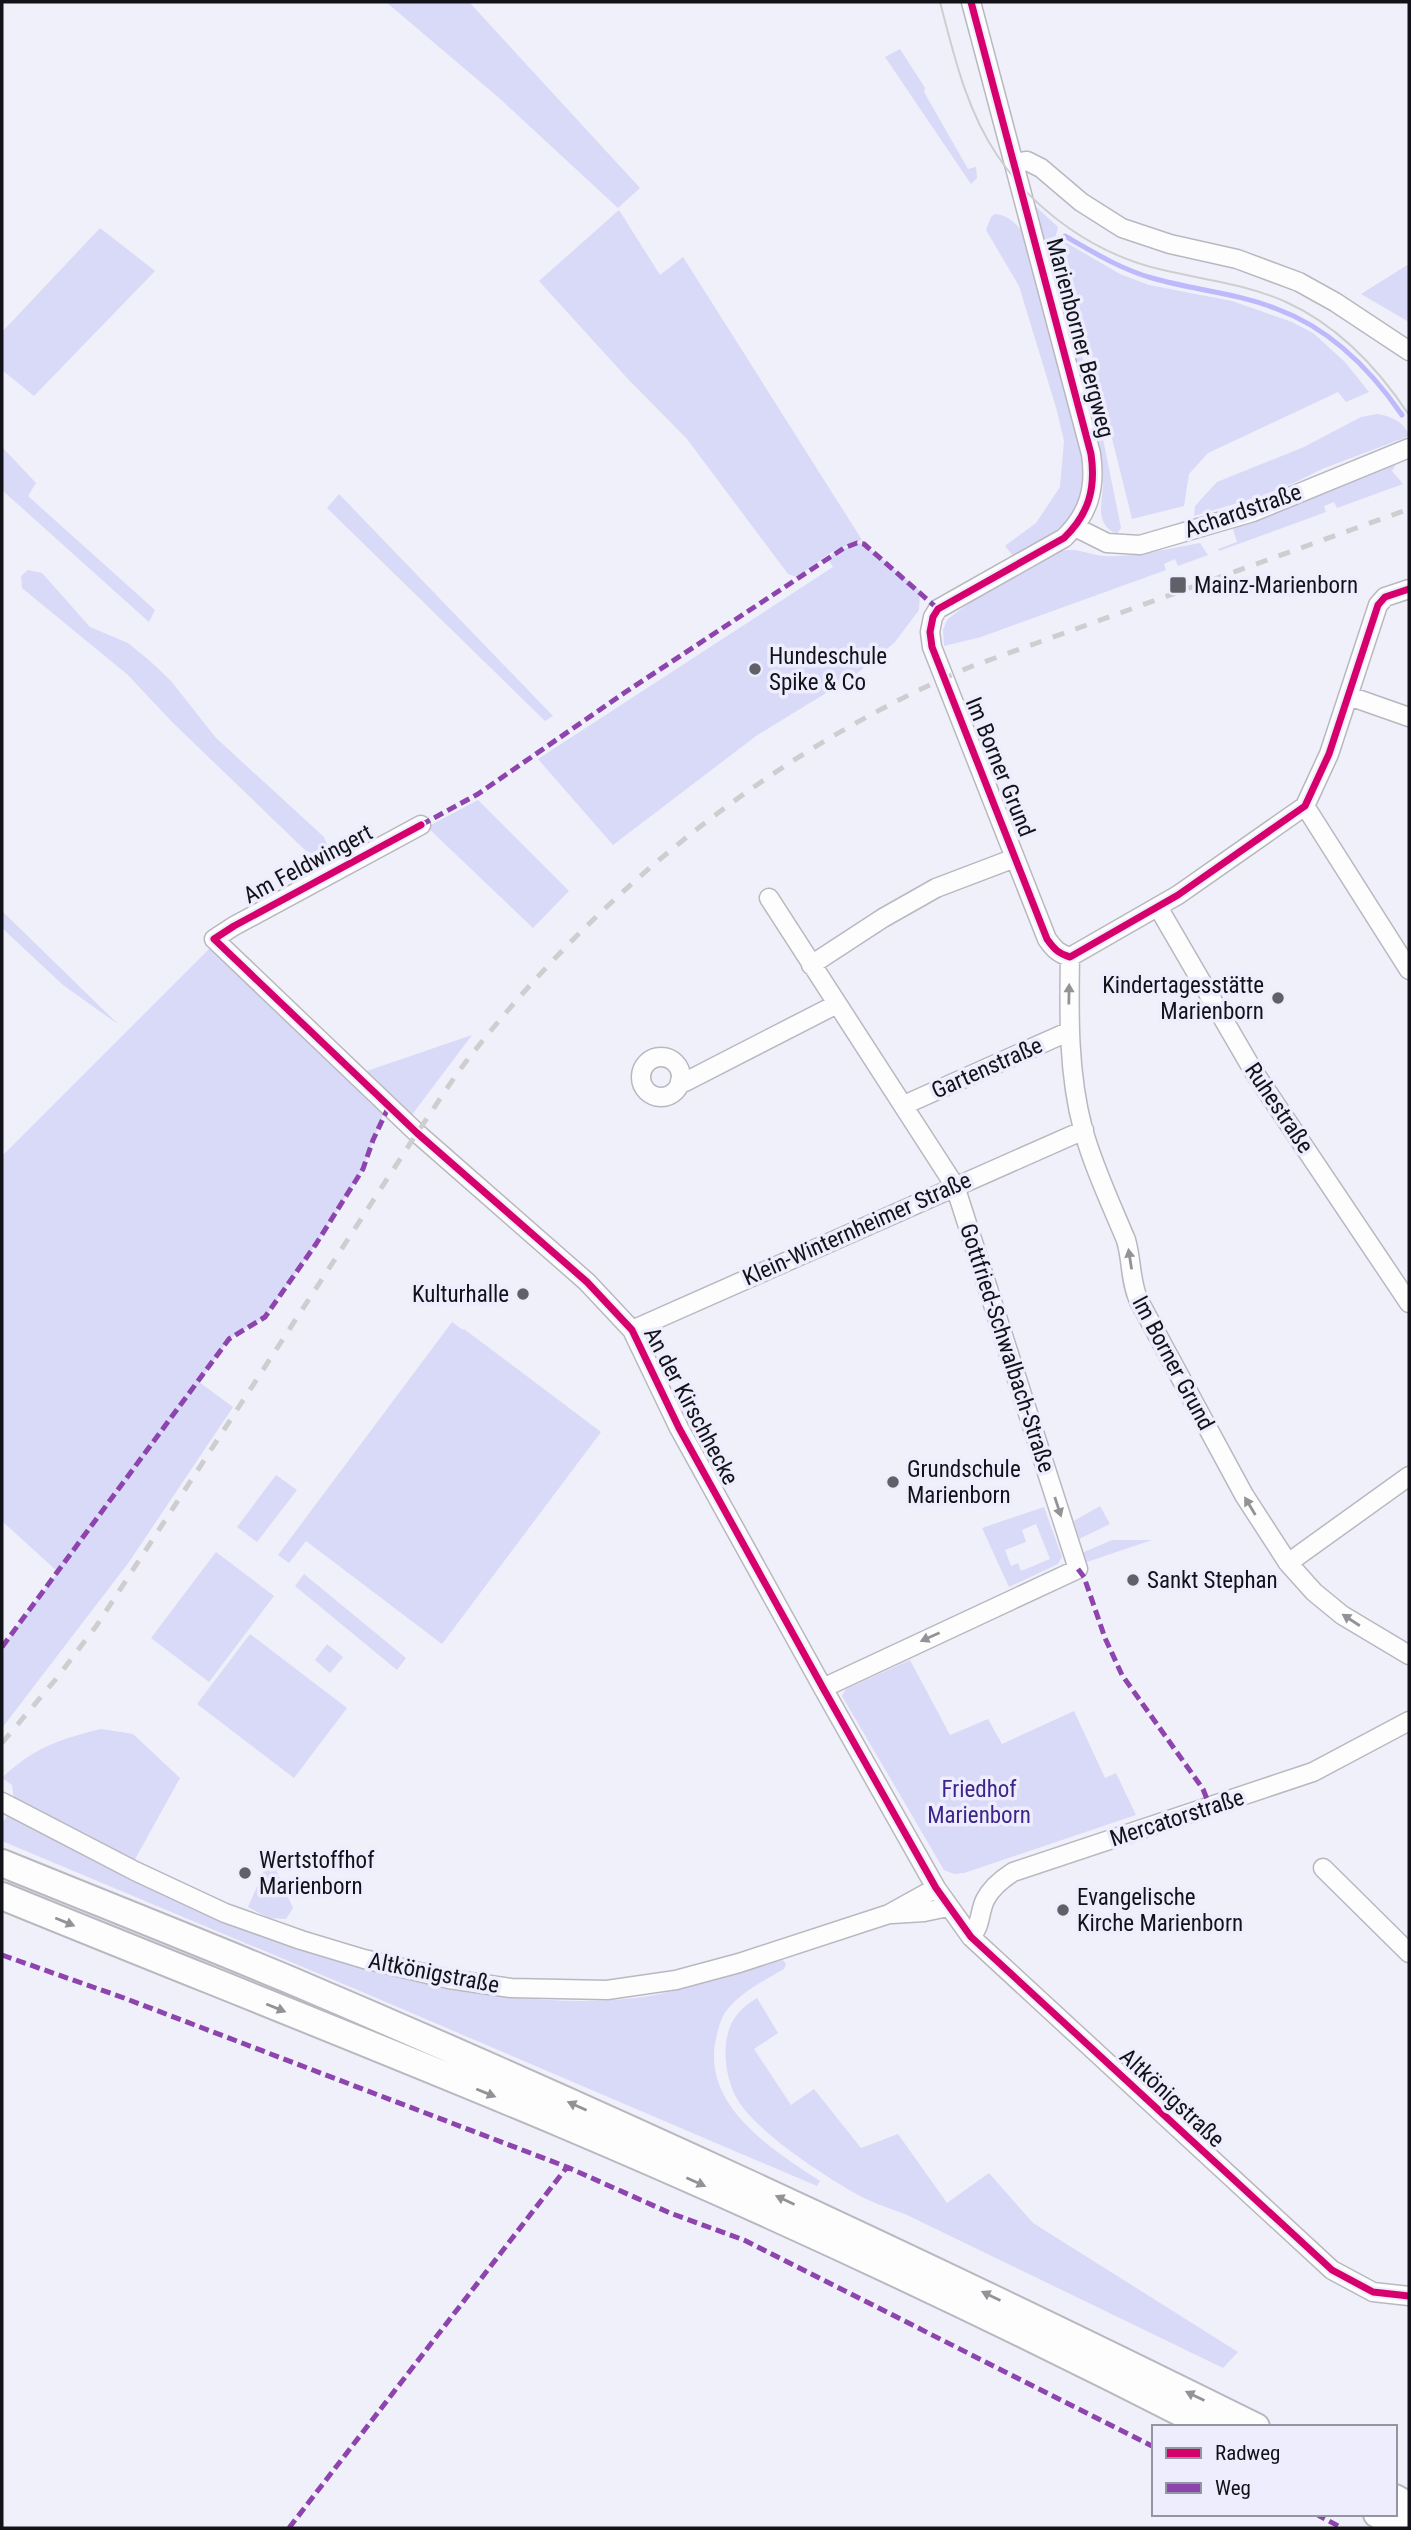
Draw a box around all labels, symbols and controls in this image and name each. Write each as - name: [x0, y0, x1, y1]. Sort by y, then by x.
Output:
- street label: Marienborner Bergweg: [1040, 235, 1120, 441]
- street label: Achardstraße: [1181, 478, 1305, 544]
- place label: Mainz-Marienborn: [1194, 572, 1358, 599]
- marker: Mainz-Marienborn: [1168, 575, 1188, 595]
- place label: Hundeschule Spike & Co: [769, 643, 887, 696]
- marker: Hundeschule Spike & Co: [747, 661, 763, 677]
- street label: Im Borner Grund: [960, 693, 1040, 841]
- street label: Am Feldwingert: [239, 819, 377, 909]
- place label: Kindertagesstätte Marienborn: [1102, 972, 1264, 1025]
- one-way arrow: [1064, 983, 1075, 1005]
- marker: Kindertagesstätte Marienborn: [1270, 990, 1286, 1006]
- street label: Gartenstraße: [927, 1032, 1047, 1104]
- street label: Ruhestraße: [1239, 1058, 1319, 1158]
- street label: Klein-Winternheimer Straße: [739, 1166, 975, 1292]
- street label: Gottfried-Schwalbach-Straße: [954, 1220, 1060, 1476]
- one-way arrow: [1124, 1248, 1135, 1270]
- place label: Kulturhalle: [412, 1281, 509, 1308]
- marker: Kulturhalle: [515, 1286, 531, 1302]
- street label: Im Borner Grund: [1126, 1291, 1220, 1435]
- street label: An der Kirschhecke: [638, 1323, 744, 1489]
- place label: Grundschule Marienborn: [907, 1456, 1021, 1509]
- marker: Grundschule Marienborn: [885, 1474, 901, 1490]
- one-way arrow: [1244, 1496, 1257, 1515]
- one-way arrow: [1053, 1497, 1064, 1518]
- place label: Sankt Stephan: [1147, 1567, 1278, 1594]
- marker: Sankt Stephan: [1125, 1572, 1141, 1588]
- one-way arrow: [1341, 1614, 1361, 1627]
- one-way arrow: [920, 1631, 940, 1643]
- park label: Friedhof Marienborn: [927, 1776, 1031, 1829]
- street label: Mercatorstraße: [1107, 1784, 1247, 1852]
- place label: Wertstoffhof Marienborn: [259, 1847, 375, 1900]
- marker: Wertstoffhof Marienborn: [237, 1865, 253, 1881]
- place label: Evangelische Kirche Marienborn: [1077, 1884, 1243, 1937]
- marker: Evangelische Kirche Marienborn: [1055, 1902, 1071, 1918]
- one-way arrow: [55, 1916, 76, 1927]
- street label: Altkönigstraße: [366, 1947, 502, 1999]
- one-way arrow: [265, 2002, 286, 2013]
- street label: Altkönigstraße: [1114, 2043, 1230, 2153]
- one-way arrow: [476, 2088, 497, 2099]
- one-way arrow: [567, 2100, 587, 2112]
- one-way arrow: [685, 2177, 706, 2188]
- one-way arrow: [774, 2194, 795, 2205]
- one-way arrow: [981, 2291, 1001, 2302]
- one-way arrow: [1185, 2391, 1205, 2402]
- legend: [1152, 2425, 1397, 2516]
- text: Radweg: [1215, 2441, 1280, 2465]
- text: Weg: [1215, 2476, 1251, 2500]

